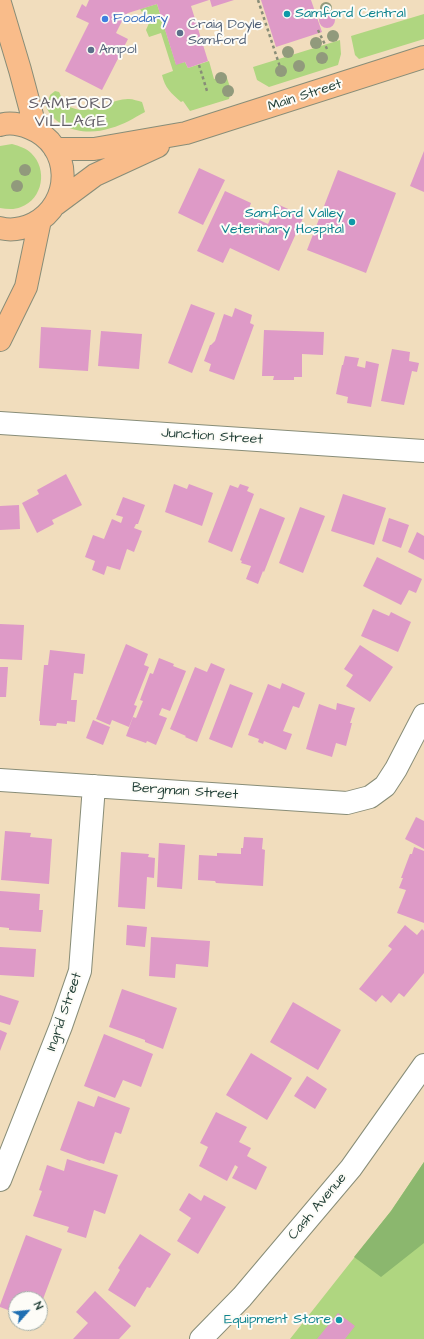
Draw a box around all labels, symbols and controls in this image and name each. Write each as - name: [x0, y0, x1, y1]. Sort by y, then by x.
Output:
- place label: Samford Central: [295, 6, 406, 22]
- marker: Samford Central: [282, 9, 292, 19]
- place label: Foodary: [113, 11, 168, 27]
- marker: Foodary: [100, 14, 110, 24]
- place label: Craig Doyle Samford: [188, 17, 262, 50]
- marker: Craig Doyle Samford: [175, 28, 185, 38]
- place label: Ampol: [99, 42, 137, 58]
- marker: Ampol: [86, 45, 96, 55]
- street label: Main Street: [266, 76, 344, 116]
- district label: SAMFORD VILLAGE: [29, 95, 113, 133]
- place label: Samford Valley Veterinary Hospital: [221, 206, 344, 238]
- marker: Samford Valley Veterinary Hospital: [347, 217, 357, 227]
- street label: Junction Street: [161, 425, 263, 449]
- street label: Bergman Street: [131, 780, 239, 804]
- street label: Ingrid Street: [44, 970, 86, 1054]
- street label: Cash Avenue: [285, 1170, 351, 1244]
- north arrow: [8, 1291, 48, 1331]
- text: N: [30, 1299, 46, 1312]
- place label: Equipment Store: [224, 1312, 331, 1328]
- marker: Equipment Store: [334, 1315, 344, 1325]

